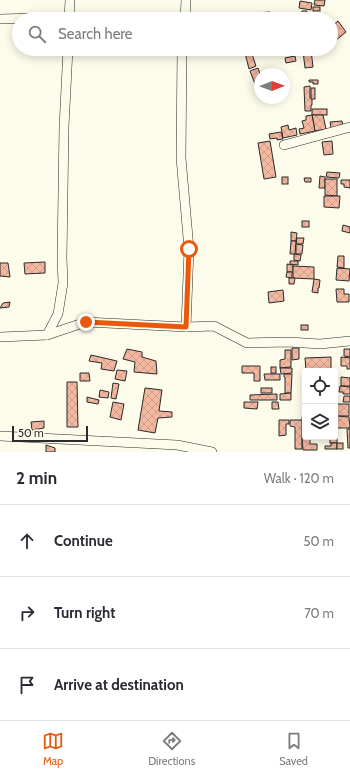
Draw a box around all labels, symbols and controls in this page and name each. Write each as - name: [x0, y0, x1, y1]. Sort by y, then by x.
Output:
- search box: [12, 12, 338, 56]
- icon: search: [26, 23, 48, 45]
- text: Search here: [58, 25, 133, 43]
- north arrow: [254, 68, 290, 104]
- route start: [180, 240, 198, 258]
- route end: [77, 313, 95, 331]
- map controls: [302, 368, 338, 440]
- button: locate: [302, 368, 338, 404]
- button: layers: [302, 404, 338, 440]
- scale bar: [12, 424, 88, 443]
- text: 50 m: [18, 426, 44, 440]
- text: 2 min: [16, 468, 57, 488]
- text: Walk · 120 m: [264, 470, 334, 486]
- icon: ahead: [16, 530, 38, 552]
- text: Continue: [54, 532, 113, 550]
- text: 50 m: [304, 533, 334, 549]
- icon: right: [16, 602, 38, 624]
- text: Turn right: [54, 604, 115, 622]
- text: 70 m: [304, 605, 334, 621]
- icon: arrive: [16, 674, 38, 696]
- text: Arrive at destination: [54, 676, 184, 694]
- tab: Map: [42, 730, 64, 768]
- tab: Directions: [148, 730, 195, 768]
- tab: Saved: [279, 730, 308, 768]

